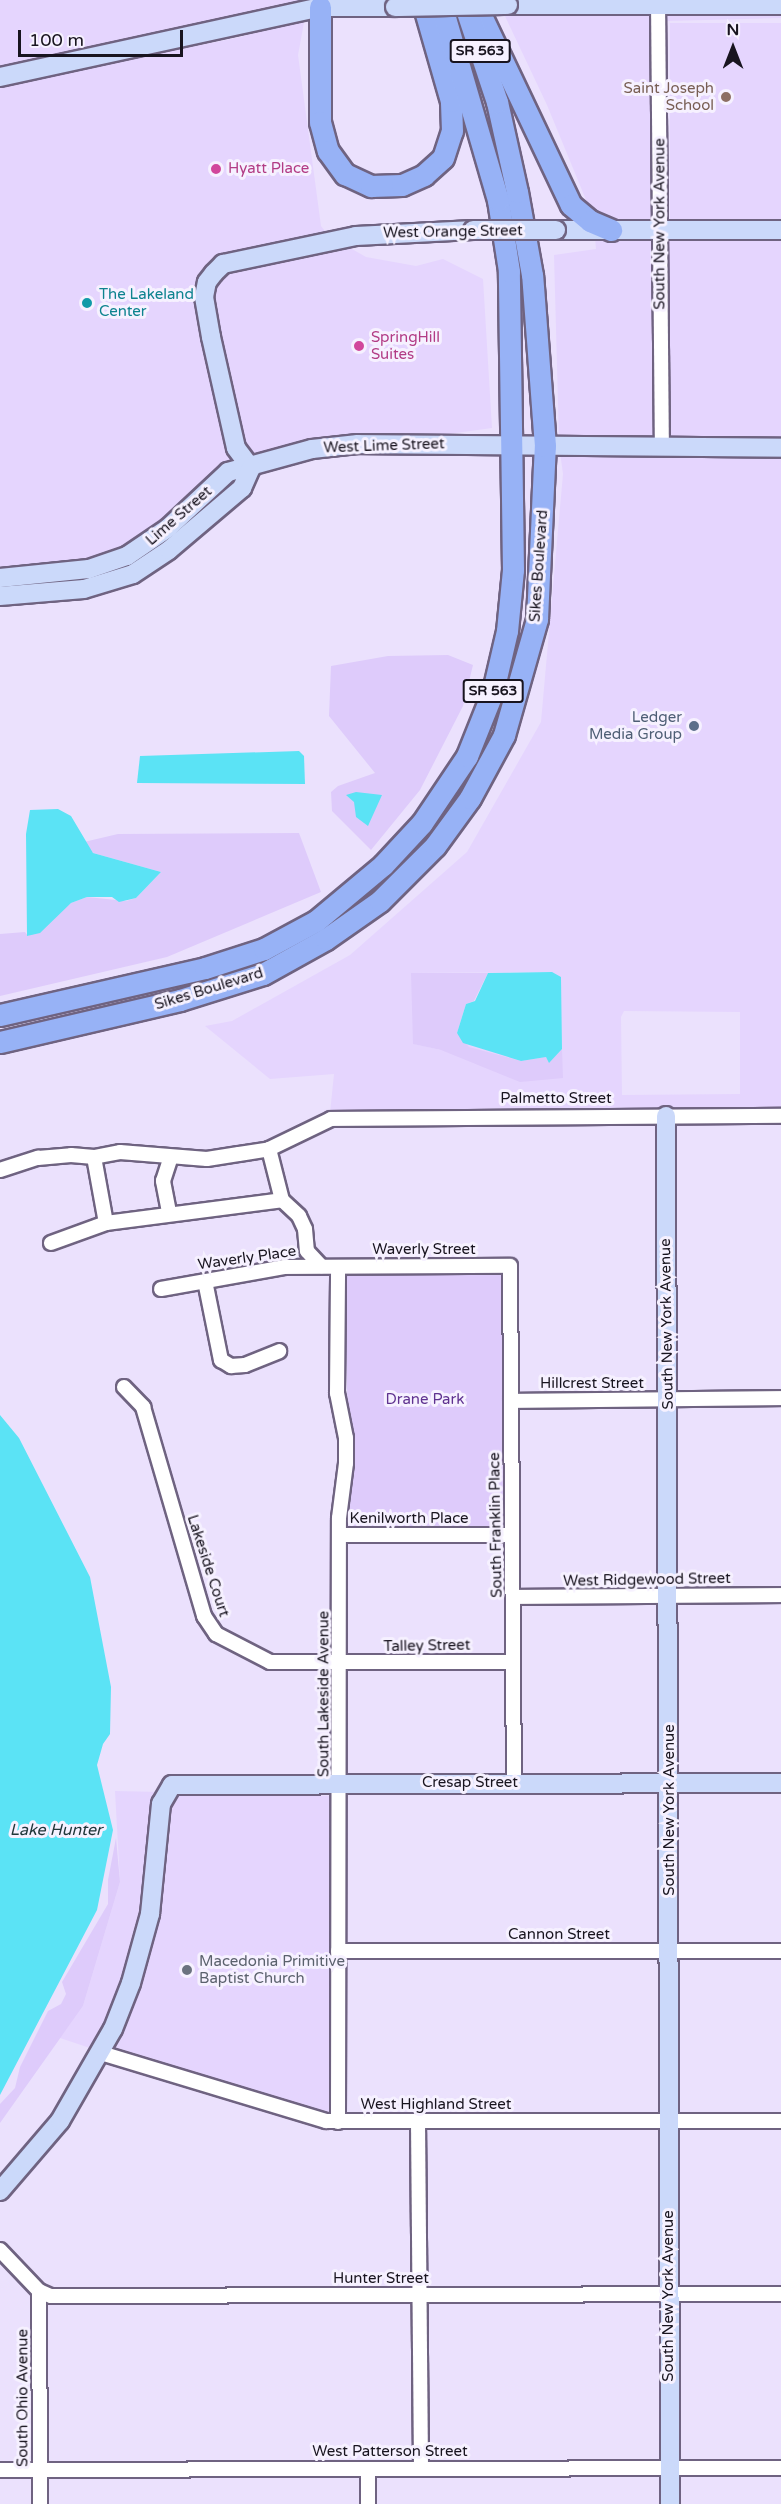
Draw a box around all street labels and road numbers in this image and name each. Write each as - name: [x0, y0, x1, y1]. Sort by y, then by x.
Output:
- road number: SR 563: [448, 40, 512, 62]
- street label: South New York Avenue: [651, 138, 669, 310]
- street label: West Orange Street: [383, 222, 523, 242]
- street label: West Lime Street: [323, 435, 445, 457]
- street label: Lime Street: [142, 483, 216, 549]
- street label: Sikes Boulevard: [526, 509, 552, 623]
- road number: SR 563: [462, 680, 524, 702]
- street label: Sikes Boulevard: [153, 964, 265, 1014]
- street label: Palmetto Street: [500, 1090, 612, 1108]
- street label: South New York Avenue: [657, 1238, 677, 1410]
- street label: Waverly Street: [372, 1241, 476, 1259]
- street label: Waverly Place: [197, 1242, 297, 1274]
- street label: Hillcrest Street: [540, 1375, 644, 1393]
- street label: South Franklin Place: [486, 1452, 506, 1598]
- street label: Kenilworth Place: [349, 1510, 469, 1528]
- street label: Lakeside Court: [183, 1513, 233, 1619]
- street label: West Ridgewood Street: [563, 1570, 731, 1590]
- street label: South Lakeside Avenue: [315, 1611, 333, 1777]
- street label: Talley Street: [383, 1636, 471, 1656]
- street label: South New York Avenue: [661, 1724, 679, 1896]
- street label: Cresap Street: [422, 1774, 518, 1792]
- street label: Cannon Street: [508, 1926, 610, 1944]
- street label: West Highland Street: [361, 2096, 511, 2114]
- street label: South New York Avenue: [660, 2210, 678, 2382]
- street label: Hunter Street: [333, 2270, 429, 2288]
- street label: South Ohio Avenue: [14, 2329, 32, 2467]
- street label: West Patterson Street: [312, 2443, 468, 2461]

